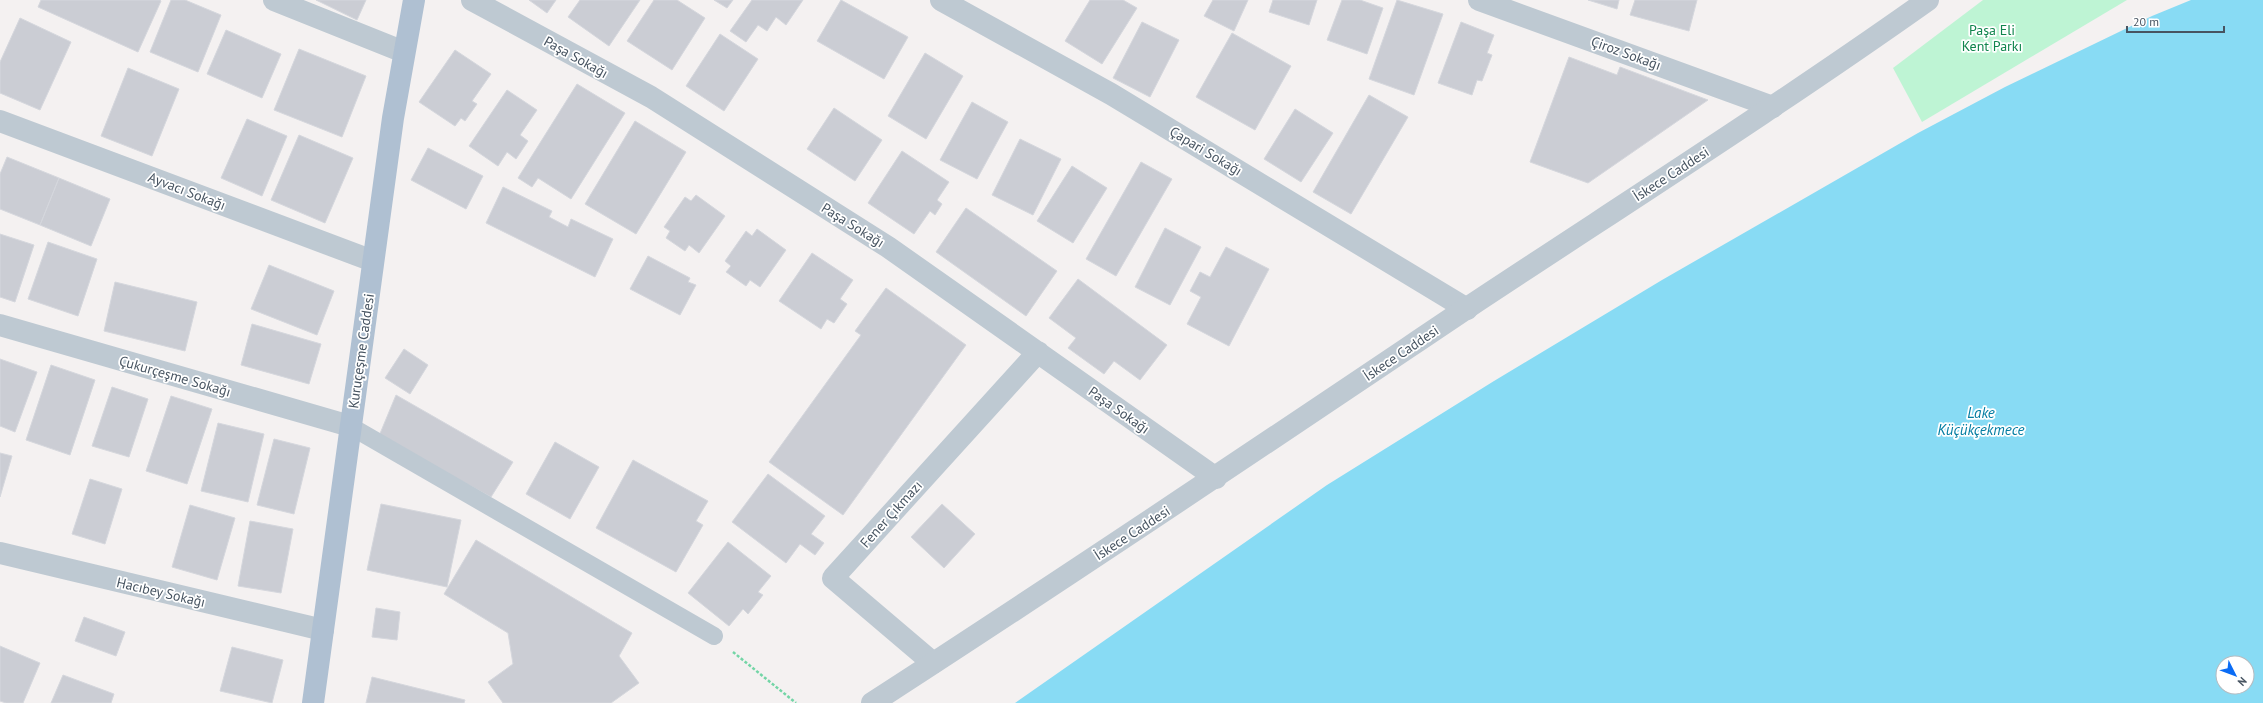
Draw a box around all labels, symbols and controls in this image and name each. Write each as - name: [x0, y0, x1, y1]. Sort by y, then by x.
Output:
- scale bar: [2127, 8, 2224, 34]
- text: 20 m: [2133, 14, 2159, 29]
- park label: Paşa Eli Kent Parkı: [1962, 21, 2022, 55]
- street label: Paşa Sokağı: [541, 32, 611, 82]
- street label: Çiroz Sokağı: [1589, 32, 1663, 74]
- street label: Çapari Sokağı: [1167, 122, 1245, 180]
- street label: İskece Caddesi: [1630, 143, 1712, 205]
- street label: Ayvacı Sokağı: [146, 168, 228, 214]
- street label: Paşa Sokağı: [818, 199, 888, 251]
- street label: Kuruçeşme Caddesi: [344, 292, 378, 410]
- street label: İskece Caddesi: [1360, 321, 1442, 385]
- street label: Çukurçeşme Sokağı: [117, 351, 233, 401]
- street label: Paşa Sokağı: [1085, 382, 1153, 438]
- water label: Lake Küçükçekmece: [1937, 403, 2025, 439]
- street label: Fener Çıkmazı: [856, 477, 926, 551]
- street label: İskece Caddesi: [1091, 502, 1173, 564]
- street label: Hacıbey Sokağı: [115, 573, 207, 611]
- north arrow: [2215, 655, 2255, 695]
- text: N: [2235, 674, 2250, 689]

